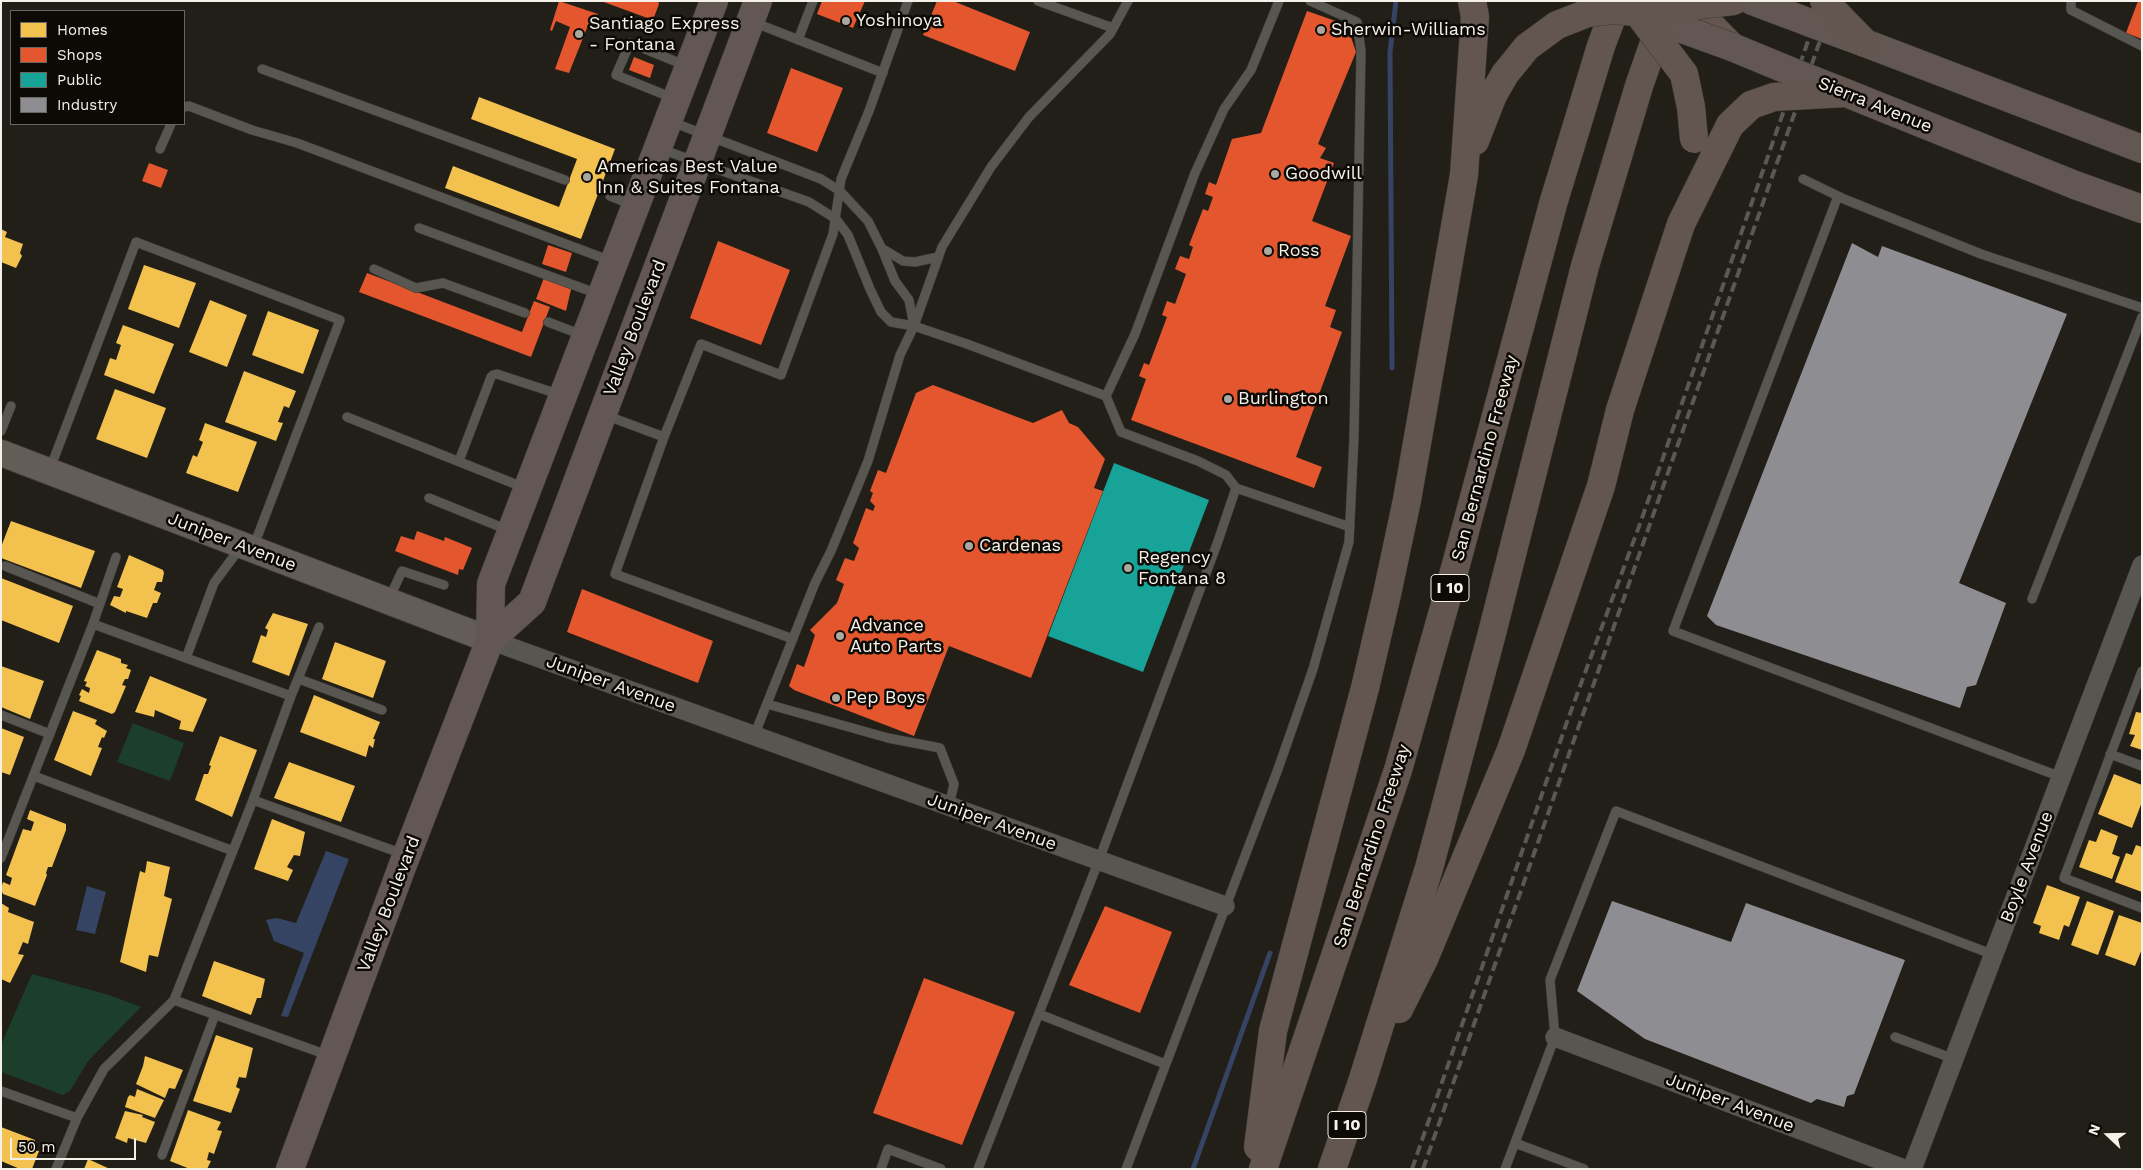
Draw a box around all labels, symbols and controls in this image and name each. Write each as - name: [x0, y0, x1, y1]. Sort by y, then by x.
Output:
- legend: [10, 10, 185, 125]
- place label: Yoshinoya: [856, 10, 942, 32]
- place label: Santiago Express - Fontana: [589, 13, 739, 56]
- marker: Yoshinoya: [840, 15, 852, 27]
- place label: Sherwin-Williams: [1331, 19, 1486, 41]
- text: Homes: [57, 21, 108, 39]
- marker: Sherwin-Williams: [1315, 24, 1327, 36]
- marker: Santiago Express - Fontana: [573, 28, 585, 40]
- text: Shops: [57, 46, 102, 64]
- text: Public: [57, 71, 102, 89]
- street label: Sierra Avenue: [1815, 72, 1935, 138]
- text: Industry: [57, 96, 117, 114]
- place label: Americas Best Value Inn & Suites Fontana: [597, 156, 780, 198]
- place label: Goodwill: [1285, 163, 1362, 185]
- marker: Goodwill: [1269, 168, 1281, 180]
- marker: Americas Best Value Inn & Suites Fontana: [581, 171, 593, 183]
- place label: Ross: [1278, 240, 1319, 262]
- marker: Ross: [1262, 245, 1274, 257]
- street label: Valley Boulevard: [599, 257, 671, 399]
- street label: San Bernardino Freeway: [1447, 353, 1523, 563]
- place label: Burlington: [1238, 388, 1329, 410]
- marker: Burlington: [1222, 393, 1234, 405]
- street label: Juniper Avenue: [165, 508, 299, 576]
- place label: Cardenas: [979, 535, 1061, 557]
- marker: Cardenas: [963, 540, 975, 552]
- place label: Regency Fontana 8: [1138, 547, 1226, 590]
- marker: Regency Fontana 8: [1122, 562, 1134, 574]
- road number: I 10: [1431, 574, 1469, 602]
- place label: Advance Auto Parts: [850, 615, 942, 658]
- marker: Advance Auto Parts: [834, 630, 846, 642]
- street label: Juniper Avenue: [543, 651, 679, 717]
- place label: Pep Boys: [846, 687, 925, 709]
- marker: Pep Boys: [830, 692, 842, 704]
- street label: San Bernardino Freeway: [1329, 742, 1415, 950]
- street label: Juniper Avenue: [924, 789, 1060, 855]
- street label: Boyle Avenue: [1996, 808, 2058, 926]
- street label: Valley Boulevard: [353, 833, 425, 975]
- street label: Juniper Avenue: [1663, 1069, 1797, 1137]
- north arrow: [2083, 1110, 2133, 1160]
- road number: I 10: [1328, 1112, 1366, 1138]
- text: N: [2085, 1122, 2103, 1137]
- scale bar: [12, 1128, 139, 1160]
- text: 50 m: [18, 1138, 55, 1156]

